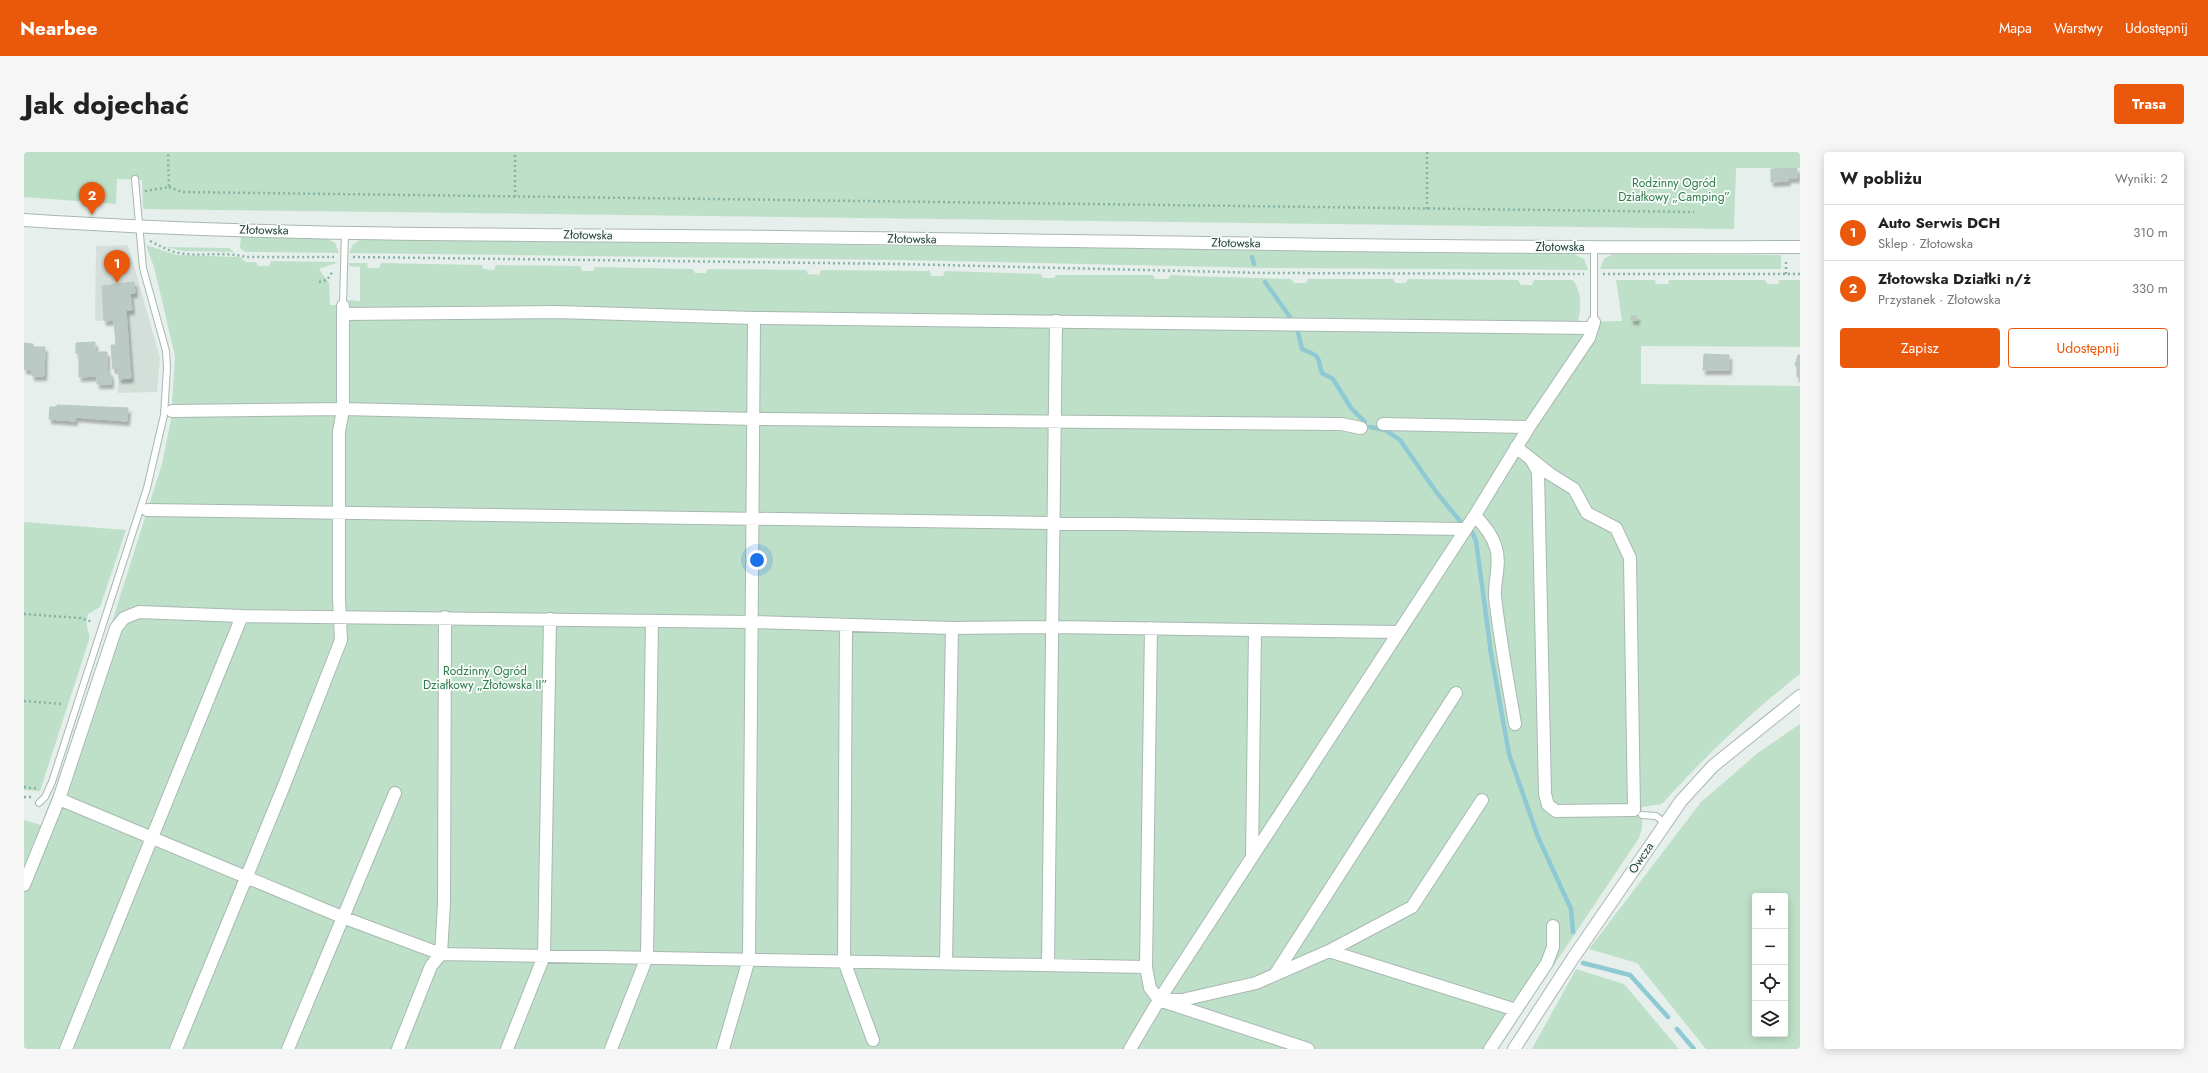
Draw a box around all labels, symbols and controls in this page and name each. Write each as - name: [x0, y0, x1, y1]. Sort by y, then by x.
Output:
- text: Nearbee: [20, 15, 98, 42]
- text: Mapa: [1999, 18, 2032, 38]
- text: Warstwy: [2054, 18, 2103, 38]
- text: Udostępnij: [2125, 18, 2188, 38]
- text: Jak dojechać: [24, 84, 189, 125]
- button: Trasa: [2114, 84, 2184, 124]
- text: W pobliżu: [1840, 166, 1922, 190]
- text: Wyniki: 2: [2115, 169, 2168, 188]
- park label: Rodzinny Ogród Działkowy „Camping”: [1618, 174, 1730, 206]
- pin: 2: [79, 182, 105, 215]
- text: Auto Serwis DCH: [1878, 212, 2000, 234]
- street label: Złotowska: [239, 221, 289, 239]
- text: 1: [1850, 223, 1856, 242]
- text: 310 m: [2133, 223, 2168, 242]
- street label: Złotowska: [563, 226, 613, 244]
- street label: Złotowska: [887, 230, 937, 248]
- street label: Złotowska: [1211, 234, 1261, 252]
- text: Sklep · Złotowska: [1878, 234, 1973, 253]
- street label: Złotowska: [1535, 238, 1585, 256]
- pin: 1: [104, 250, 130, 283]
- text: Złotowska Działki n/ż: [1878, 268, 2031, 290]
- text: 2: [1849, 279, 1857, 298]
- text: 330 m: [2132, 279, 2168, 298]
- text: Przystanek · Złotowska: [1878, 290, 2000, 309]
- button: Zapisz: [1840, 328, 2000, 368]
- button: Udostępnij: [2008, 328, 2168, 368]
- your location: [747, 550, 767, 570]
- park label: Rodzinny Ogród Działkowy „Złotowska II”: [423, 662, 547, 694]
- street label: Owcza: [1624, 838, 1658, 877]
- map controls: [1752, 893, 1788, 1037]
- button: +: [1752, 893, 1788, 929]
- button: −: [1752, 929, 1788, 965]
- button: locate: [1752, 965, 1788, 1001]
- button: layers: [1752, 1001, 1788, 1037]

